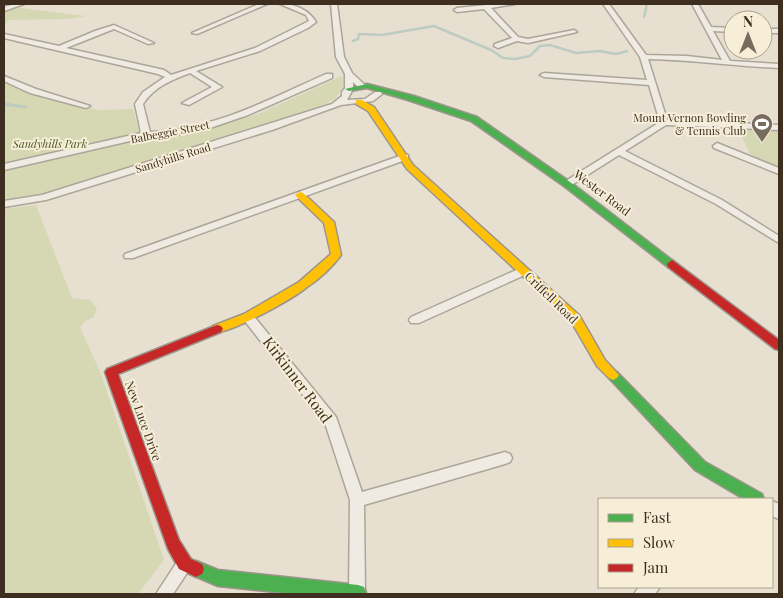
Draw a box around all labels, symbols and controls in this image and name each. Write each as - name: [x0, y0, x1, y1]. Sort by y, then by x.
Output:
- north arrow: [723, 10, 773, 60]
- text: N: [743, 12, 753, 31]
- place label: Mount Vernon Bowling & Tennis Club: [633, 110, 746, 138]
- sports icon: Mount Vernon Bowling & Tennis Club: [750, 112, 774, 143]
- street label: Balbeggie Street: [129, 117, 211, 146]
- park label: Sandyhills Park: [12, 136, 88, 151]
- street label: Sandyhills Road: [133, 139, 213, 176]
- street label: Wester Road: [570, 165, 634, 219]
- street label: Criffell Road: [522, 268, 582, 327]
- street label: Kirkinner Road: [259, 332, 337, 427]
- street label: New Luce Drive: [122, 378, 166, 463]
- legend: [598, 498, 773, 588]
- text: Fast: [643, 507, 672, 527]
- text: Slow: [643, 532, 675, 552]
- text: Jam: [642, 557, 669, 577]

